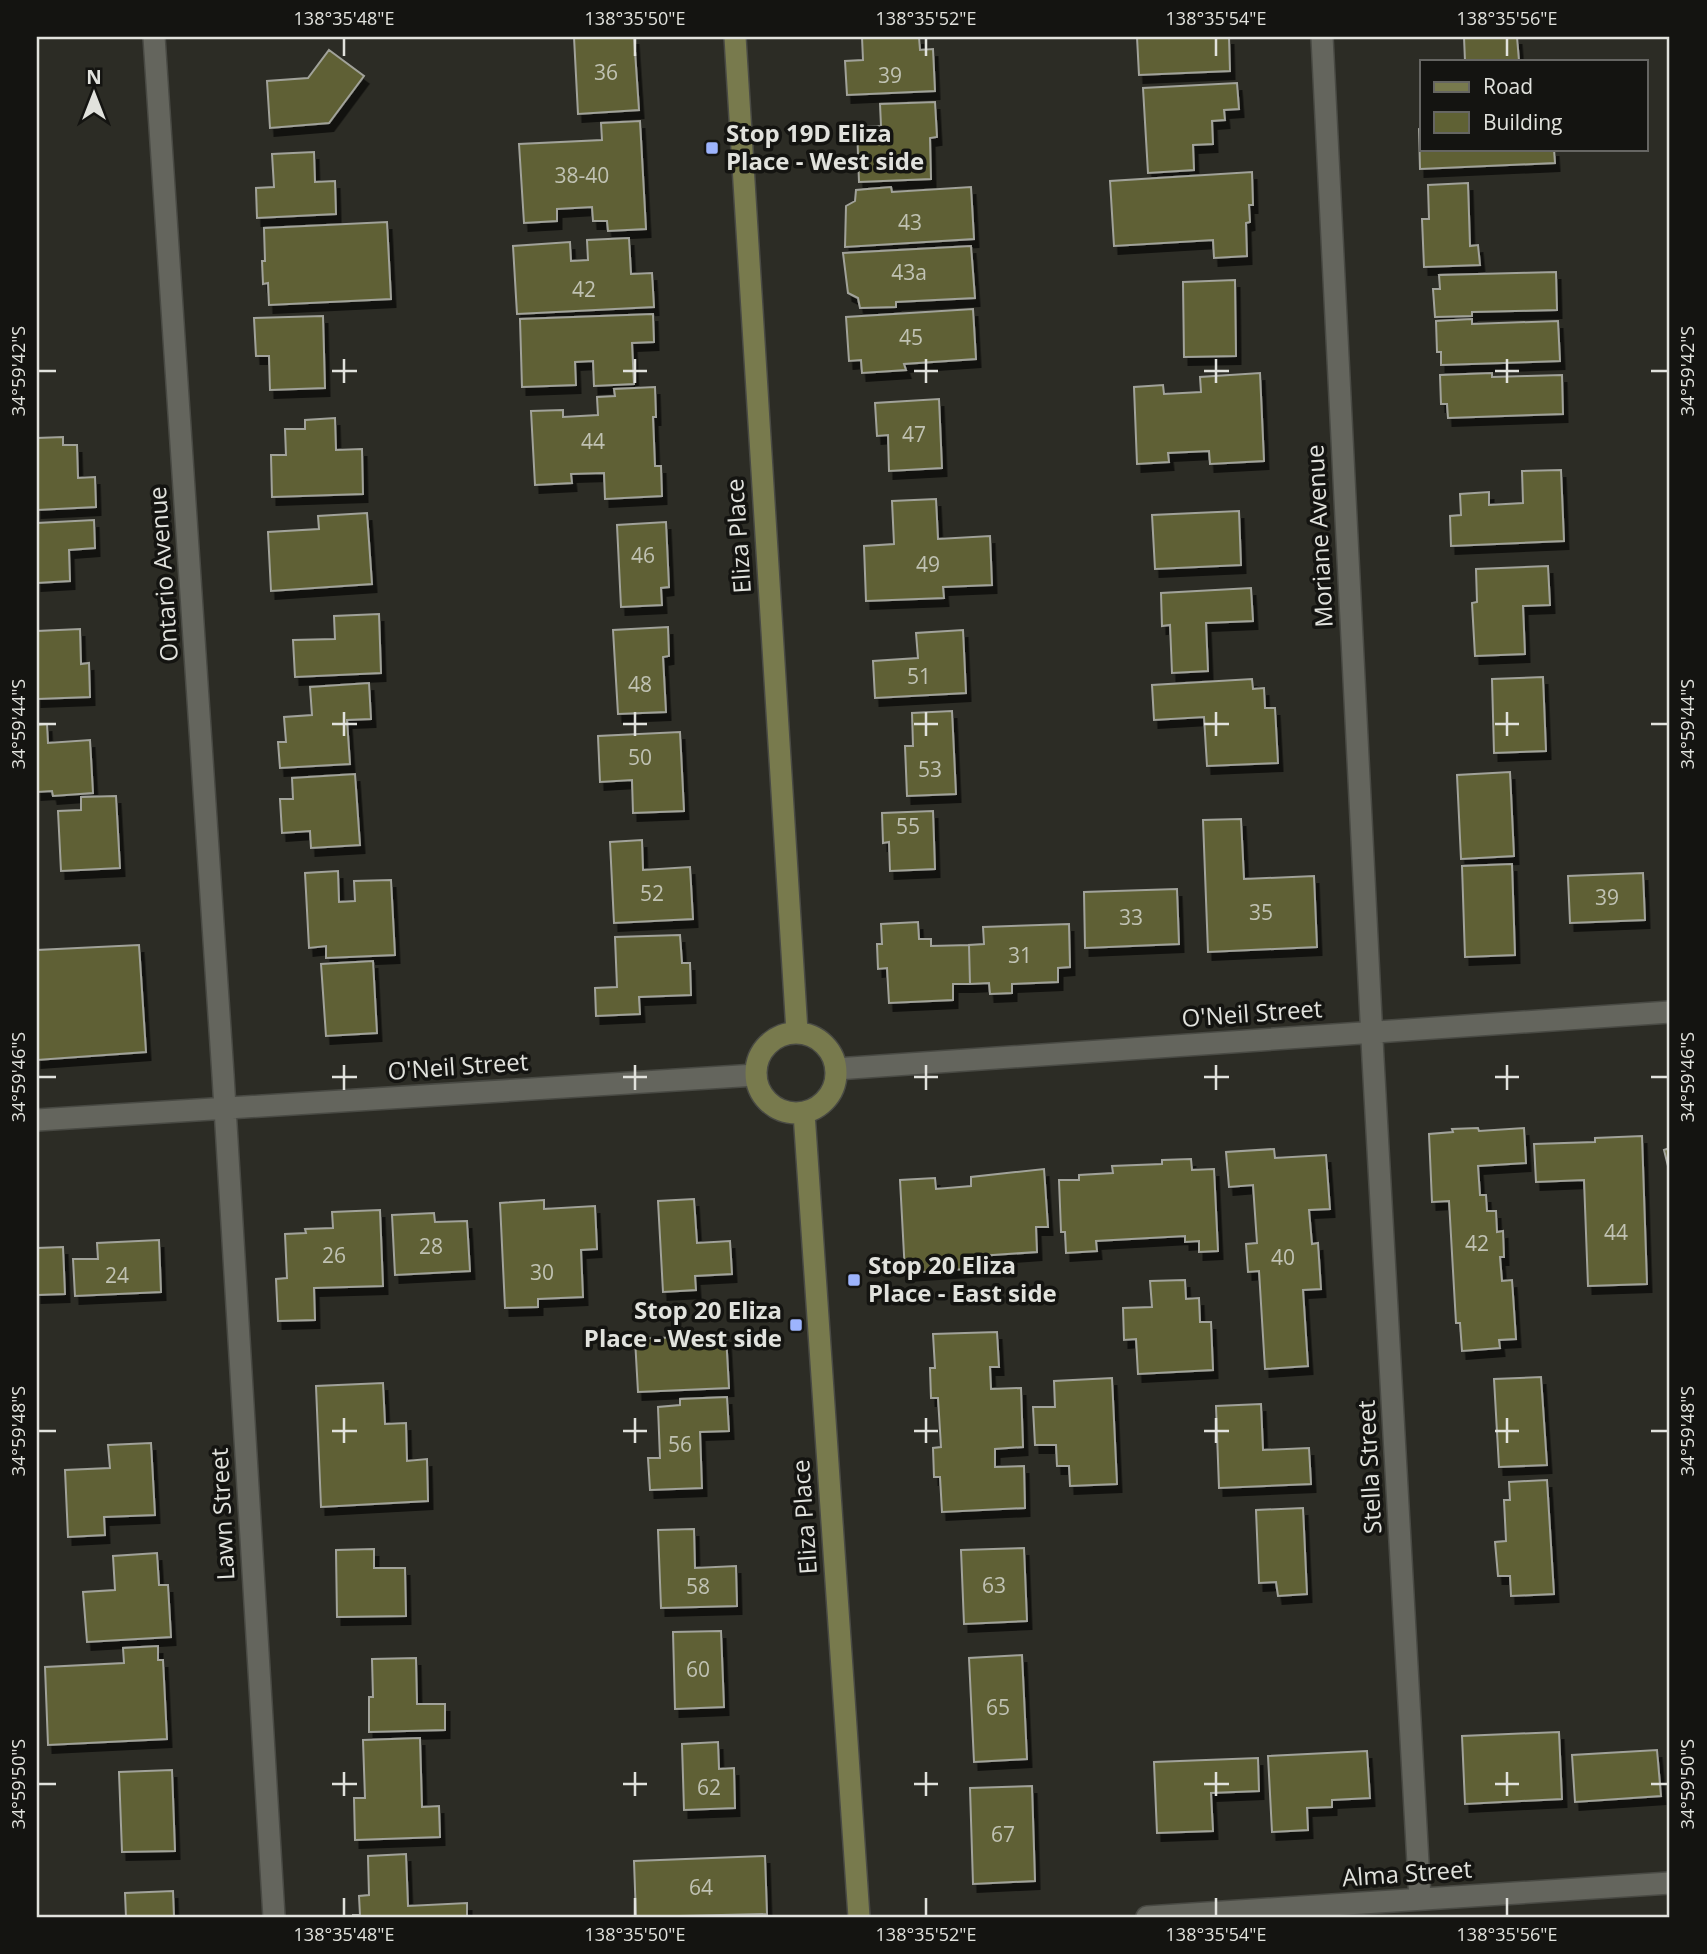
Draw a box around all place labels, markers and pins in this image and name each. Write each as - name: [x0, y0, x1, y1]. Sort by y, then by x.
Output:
- place label: Stop 19D Eliza Place - West side: [726, 116, 924, 177]
- marker: Stop 19D Eliza Place - West side: [704, 140, 720, 156]
- place label: Stop 20 Eliza Place - East side: [868, 1248, 1057, 1309]
- marker: Stop 20 Eliza Place - East side: [846, 1272, 862, 1288]
- place label: Stop 20 Eliza Place - West side: [584, 1293, 782, 1354]
- marker: Stop 20 Eliza Place - West side: [788, 1317, 804, 1333]

